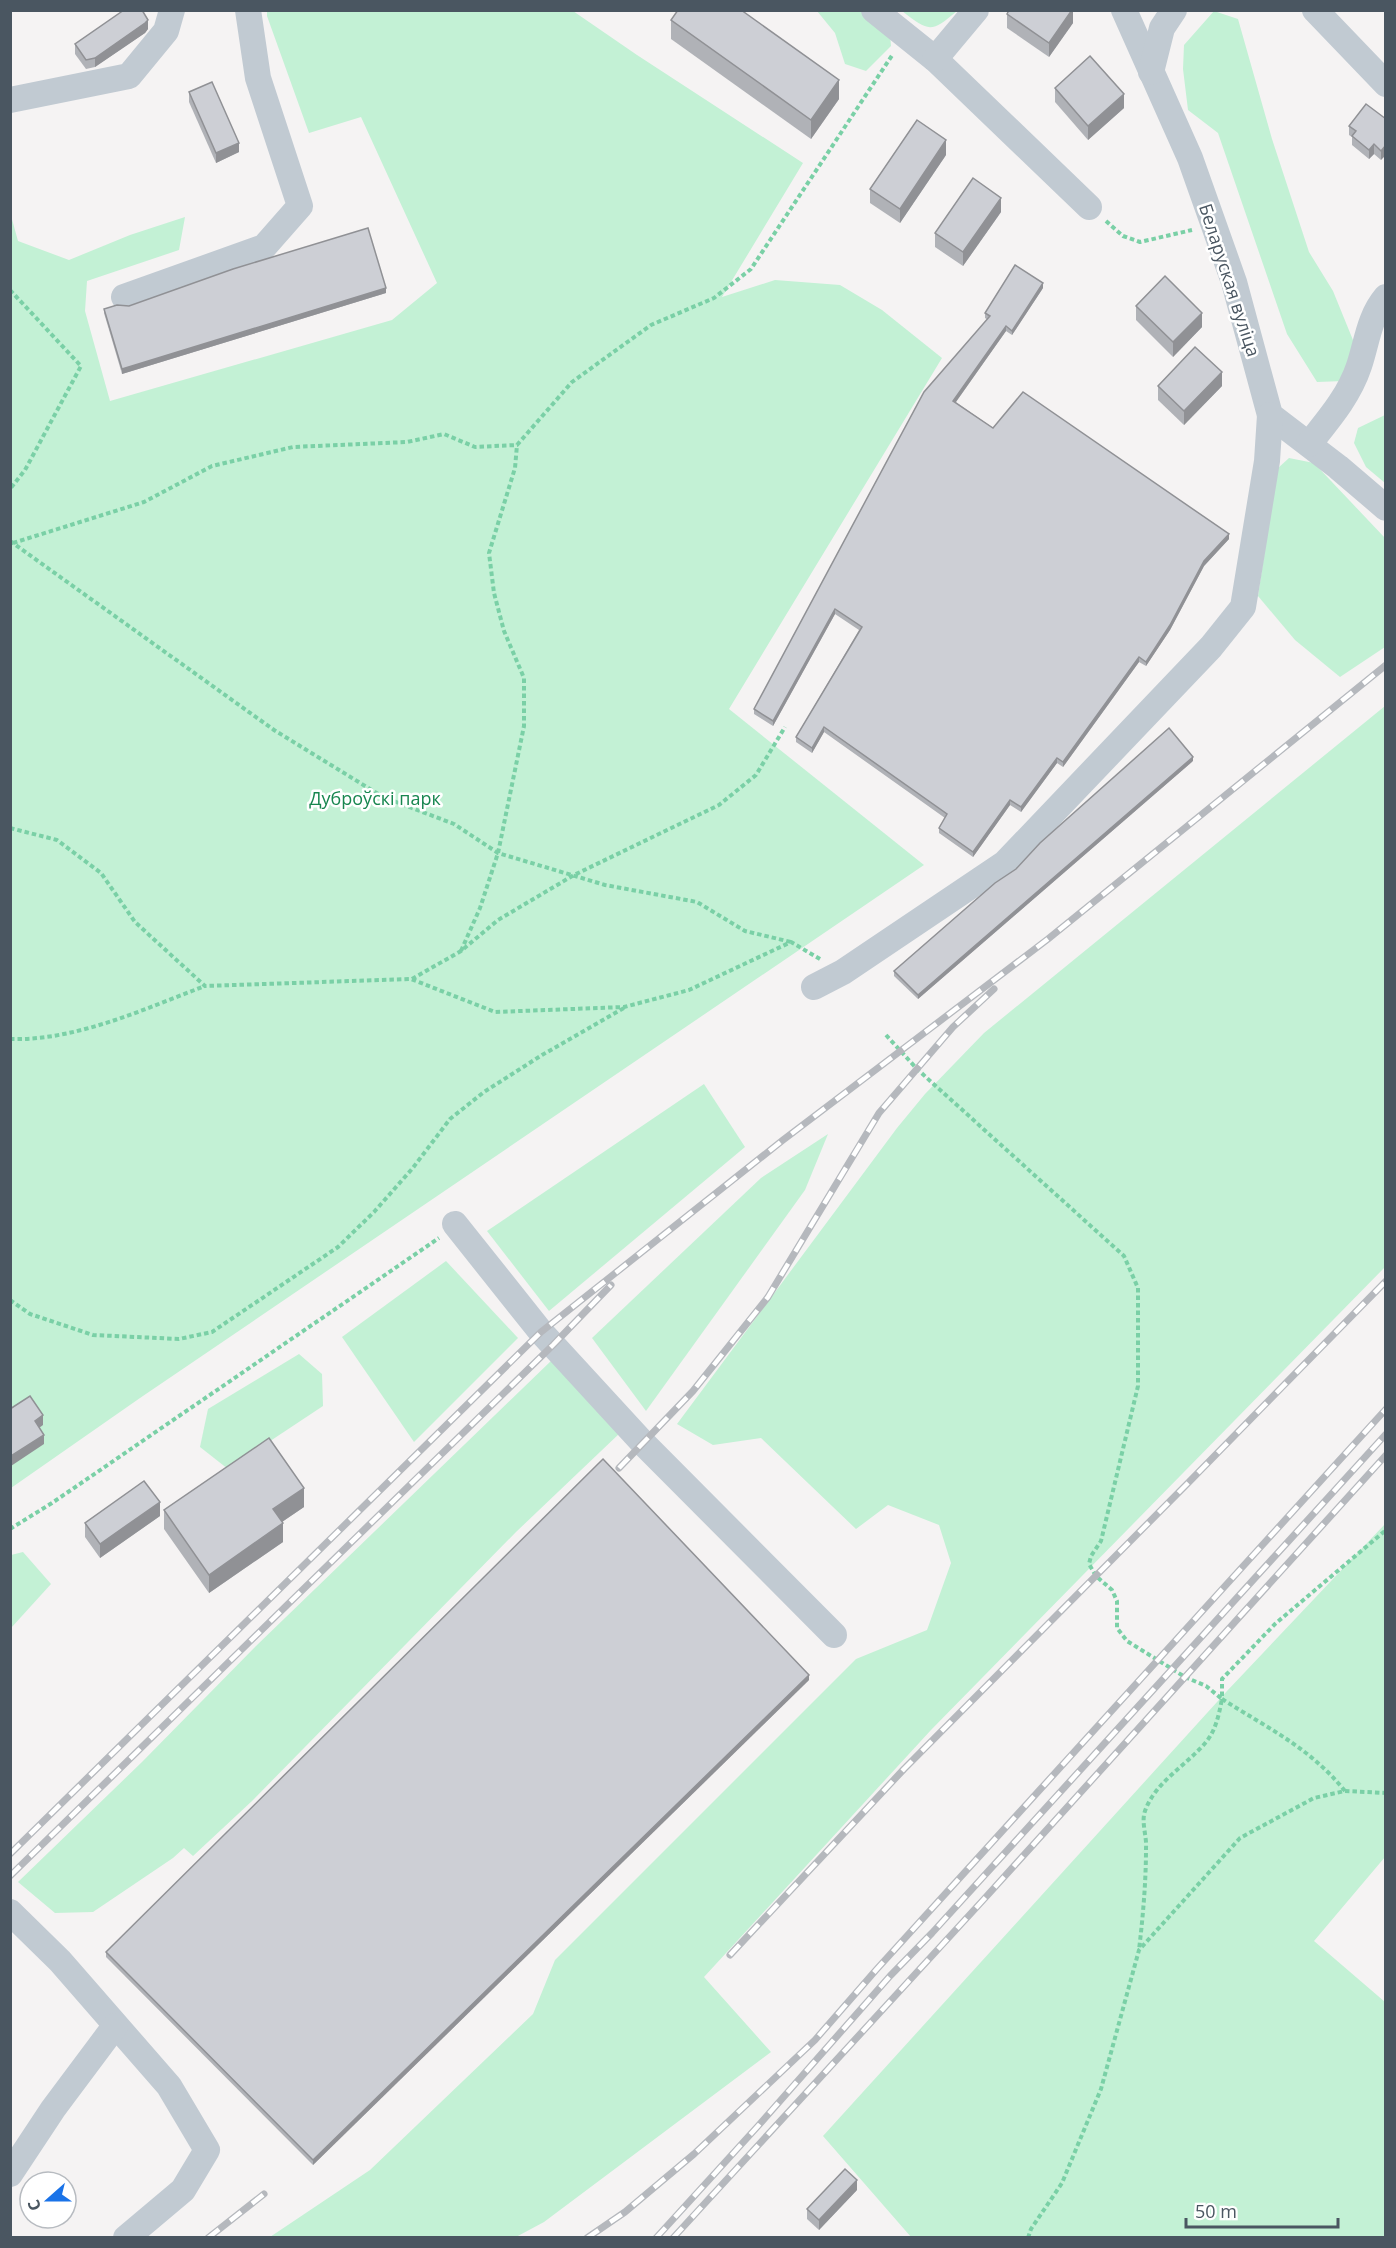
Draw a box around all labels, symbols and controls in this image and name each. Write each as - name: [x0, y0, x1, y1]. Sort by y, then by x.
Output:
- street label: Беларуская вуліца: [1194, 200, 1266, 360]
- park label: Дуброўскі парк: [309, 786, 441, 810]
- north arrow: [18, 2170, 78, 2230]
- scale bar: [1186, 2191, 1338, 2229]
- text: С: [22, 2197, 46, 2214]
- text: 50 m: [1195, 2199, 1237, 2223]

